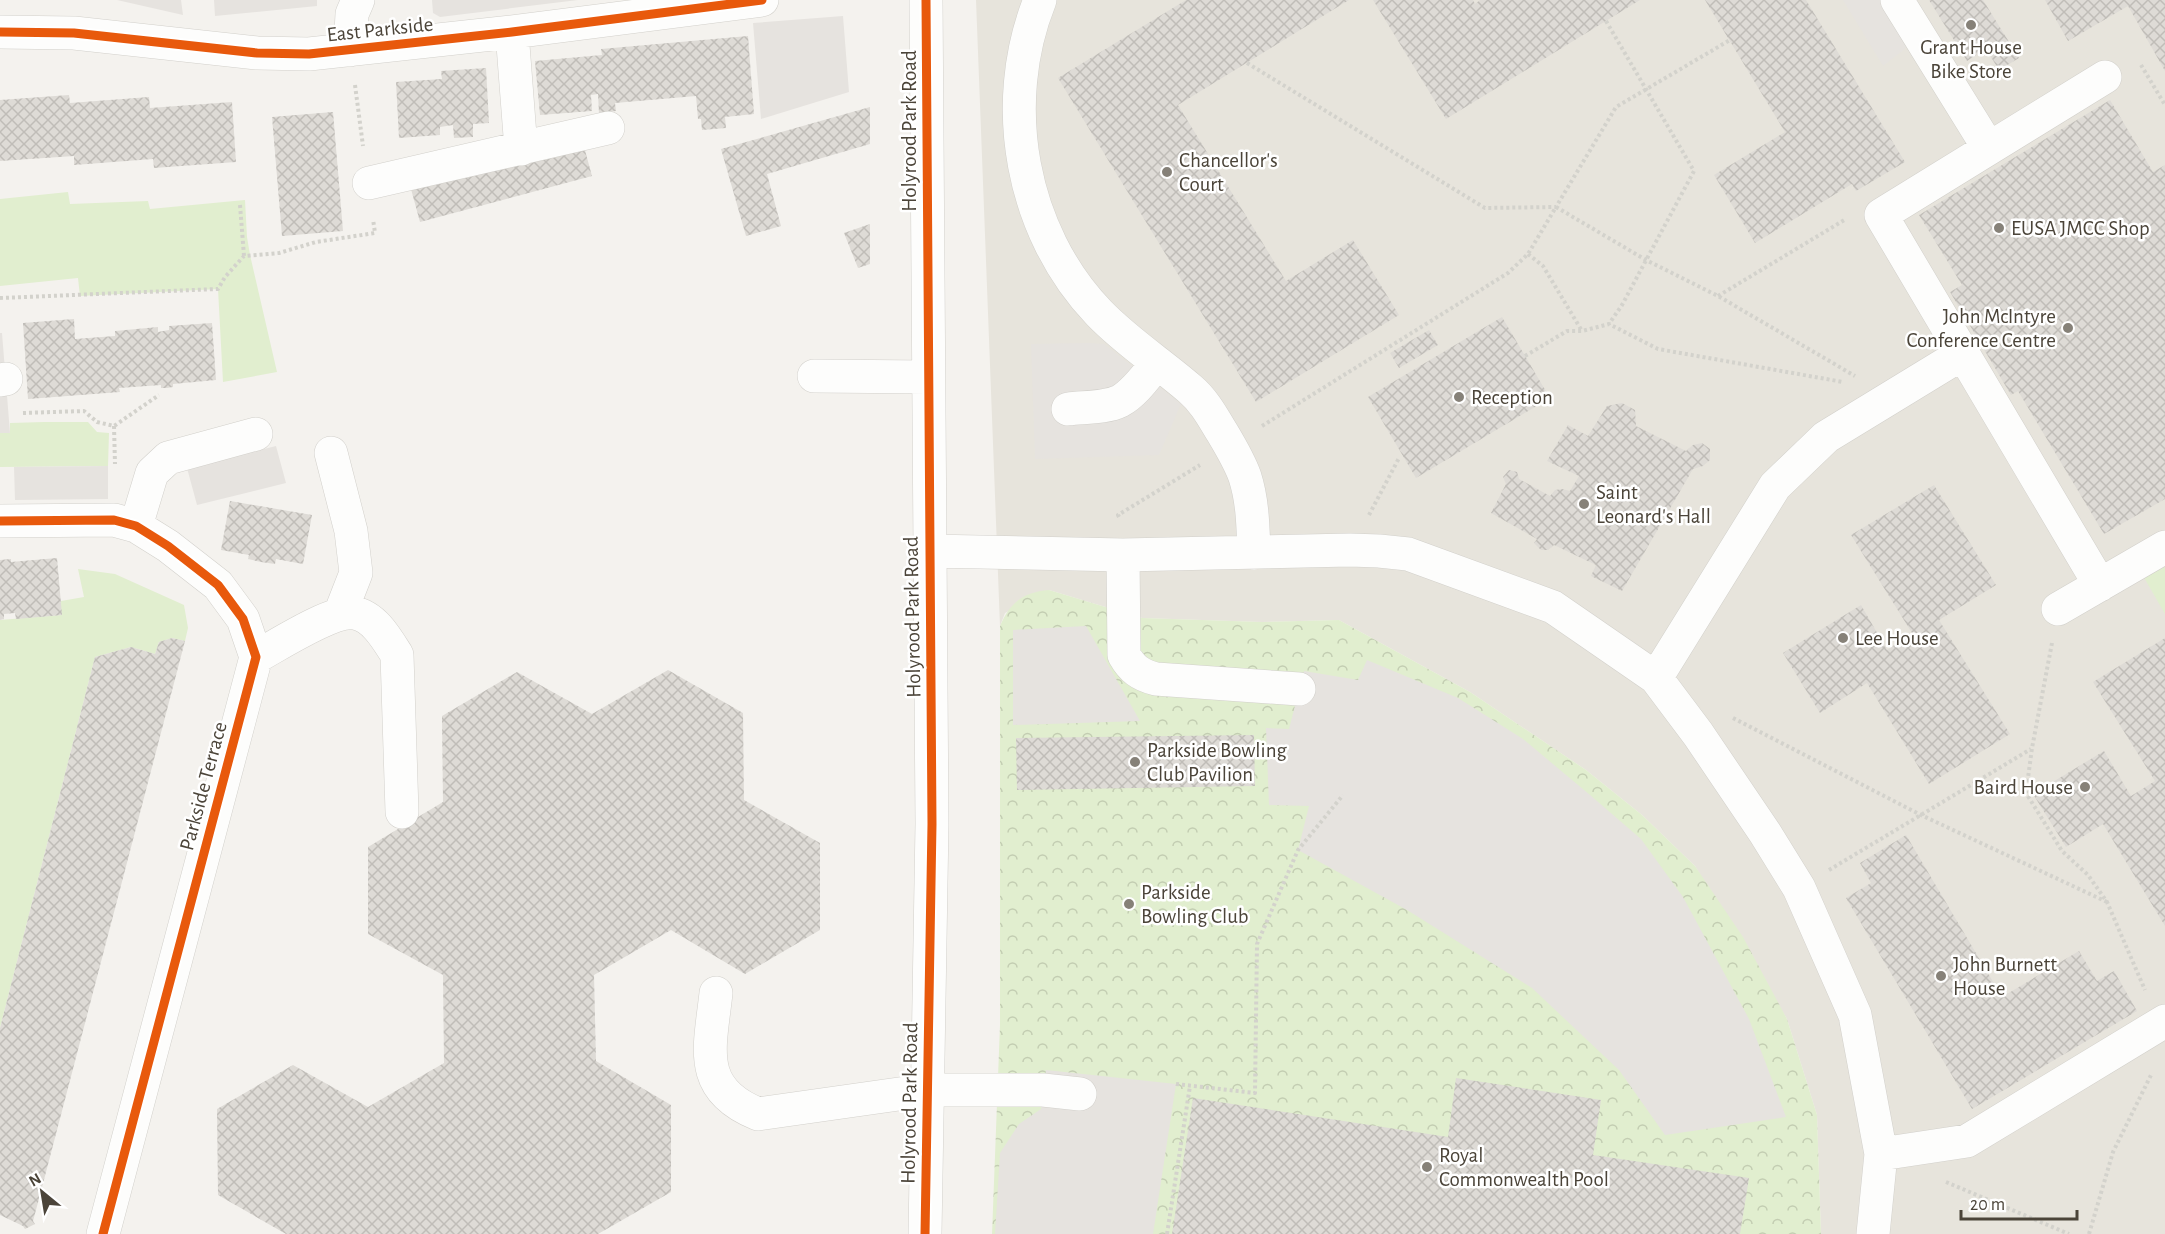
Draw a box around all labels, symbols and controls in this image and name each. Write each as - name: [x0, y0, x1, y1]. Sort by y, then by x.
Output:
- street label: East Parkside: [326, 13, 434, 46]
- marker: Grant House Bike Store: [1964, 18, 1978, 32]
- place label: Grant House Bike Store: [1920, 37, 2022, 82]
- street label: Holyrood Park Road: [899, 50, 920, 212]
- place label: Chancellor's Court: [1179, 150, 1278, 195]
- marker: Chancellor's Court: [1160, 165, 1174, 179]
- place label: EUSA JMCC Shop: [2011, 218, 2150, 239]
- marker: EUSA JMCC Shop: [1992, 221, 2006, 235]
- place label: John McIntyre Conference Centre: [1906, 306, 2056, 351]
- marker: John McIntyre Conference Centre: [2061, 321, 2075, 335]
- place label: Reception: [1471, 387, 1553, 408]
- marker: Reception: [1452, 390, 1466, 404]
- place label: Saint Leonard's Hall: [1596, 482, 1711, 527]
- marker: Saint Leonard's Hall: [1577, 497, 1591, 511]
- street label: Holyrood Park Road: [901, 536, 924, 698]
- place label: Lee House: [1855, 628, 1939, 649]
- marker: Lee House: [1836, 631, 1850, 645]
- street label: Parkside Terrace: [176, 719, 231, 853]
- place label: Parkside Bowling Club Pavilion: [1147, 740, 1287, 785]
- marker: Parkside Bowling Club Pavilion: [1128, 755, 1142, 769]
- place label: Baird House: [1973, 777, 2073, 798]
- marker: Baird House: [2078, 780, 2092, 794]
- place label: Parkside Bowling Club: [1141, 882, 1249, 927]
- marker: Parkside Bowling Club: [1122, 897, 1136, 911]
- place label: John Burnett House: [1953, 954, 2057, 999]
- marker: John Burnett House: [1934, 969, 1948, 983]
- street label: Holyrood Park Road: [898, 1022, 921, 1184]
- place label: Royal Commonwealth Pool: [1439, 1145, 1609, 1190]
- marker: Royal Commonwealth Pool: [1420, 1160, 1434, 1174]
- north arrow: [12, 1162, 72, 1222]
- text: N: [26, 1170, 44, 1190]
- scale bar: [1961, 1183, 2076, 1221]
- text: 20 m: [1970, 1196, 2005, 1214]

